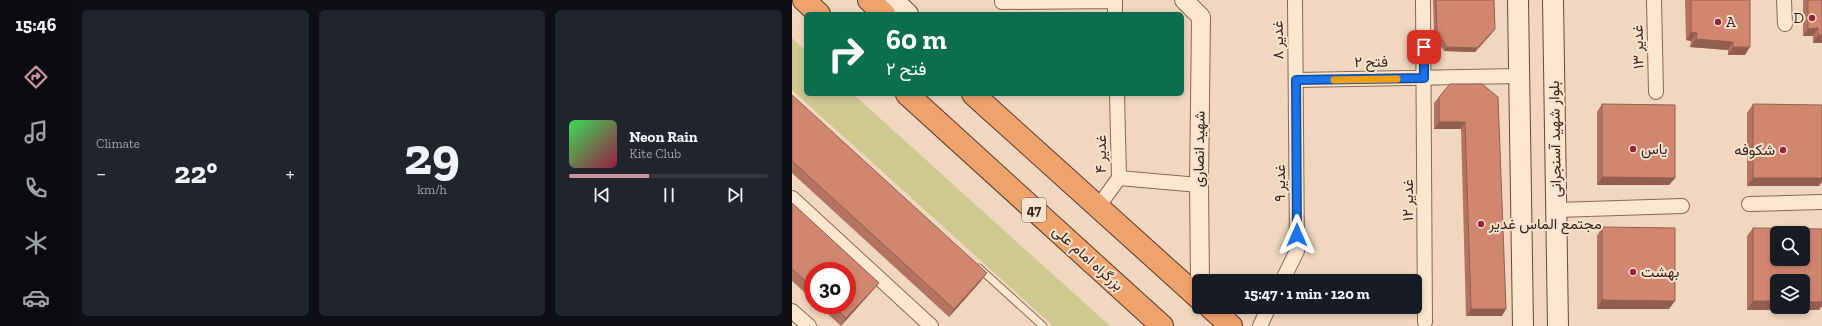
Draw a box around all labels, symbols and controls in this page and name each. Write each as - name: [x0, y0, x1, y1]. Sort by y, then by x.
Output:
- place label: D: [1793, 9, 1804, 27]
- place label: A: [1726, 13, 1736, 31]
- marker: D: [1807, 13, 1817, 23]
- text: 15:46: [15, 14, 57, 36]
- marker: A: [1713, 17, 1723, 27]
- street label: غدیر ۸: [1269, 20, 1287, 60]
- text: 60 m: [886, 23, 947, 56]
- street label: غدیر ۱۳: [1629, 24, 1647, 69]
- icon: right: [820, 28, 872, 80]
- pin: [1407, 30, 1441, 64]
- icon: arrive: [1413, 36, 1435, 58]
- street label: فتح ۲: [1354, 53, 1388, 73]
- text: فتح ۲: [886, 58, 927, 80]
- icon: directions: [22, 63, 50, 91]
- street label: بلوار شهید آسنجرانی: [1545, 80, 1566, 198]
- street label: شهید انصاری: [1189, 110, 1210, 187]
- icon: music: [22, 118, 50, 146]
- text: 29: [404, 125, 460, 187]
- text: Neon Rain: [629, 128, 698, 146]
- street label: غدیر ۴: [1092, 134, 1110, 173]
- text: Climate: [96, 136, 140, 151]
- place label: یاس: [1641, 140, 1667, 159]
- place label: شکوفه: [1734, 141, 1775, 159]
- marker: یاس: [1628, 144, 1638, 154]
- marker: شکوفه: [1778, 145, 1788, 155]
- text: Kite Club: [629, 146, 681, 161]
- text: 22°: [174, 155, 217, 191]
- text: −: [96, 160, 106, 187]
- text: +: [285, 160, 295, 187]
- street label: غدیر ۹: [1271, 164, 1289, 202]
- icon: phone: [22, 174, 50, 202]
- street label: غدیر ۱۲: [1399, 179, 1417, 221]
- text: km/h: [417, 182, 447, 197]
- icon: previous: [591, 184, 613, 206]
- icon: pause: [658, 184, 680, 206]
- icon: next: [724, 184, 746, 206]
- road number: 47: [1022, 198, 1046, 222]
- position arrow: [1276, 214, 1318, 256]
- place label: مجتمع الماس غدیر: [1488, 215, 1602, 235]
- marker: مجتمع الماس غدیر: [1476, 219, 1486, 229]
- street label: بزرگراه امام علی: [1048, 222, 1127, 295]
- map controls: [1770, 226, 1810, 314]
- button: search: [1770, 226, 1810, 266]
- icon: climate: [22, 229, 50, 257]
- speed limit sign: 30: [804, 262, 856, 314]
- place label: بهشت: [1641, 263, 1680, 281]
- marker: بهشت: [1628, 267, 1638, 277]
- button: layers: [1770, 274, 1810, 314]
- icon: car: [22, 284, 50, 312]
- text: 15:47 · 1 min · 120 m: [1244, 285, 1370, 303]

